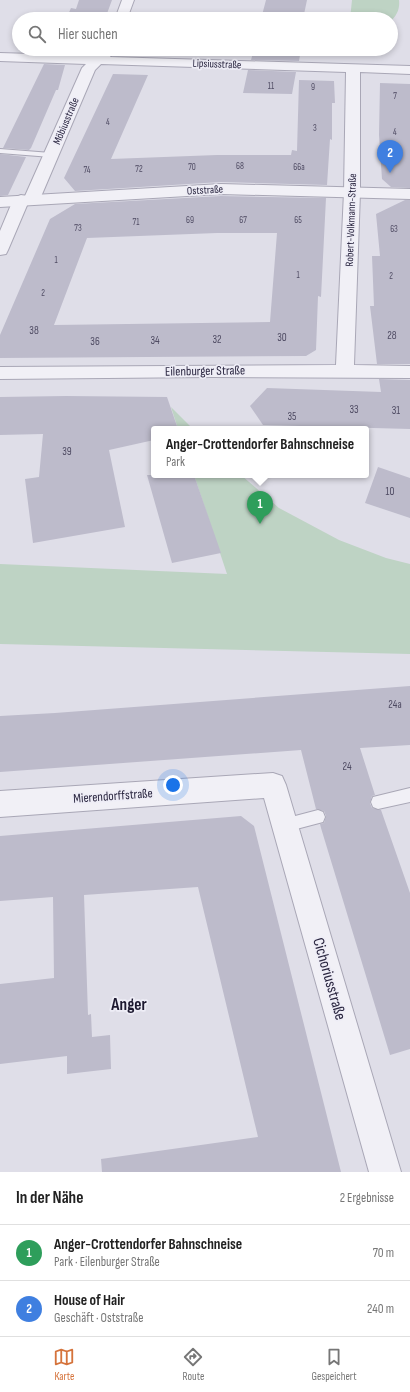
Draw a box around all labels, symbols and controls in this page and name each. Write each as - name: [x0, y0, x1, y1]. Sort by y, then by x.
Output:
- search box: [12, 12, 398, 56]
- icon: search: [26, 23, 48, 45]
- text: Hier suchen: [58, 25, 118, 44]
- street label: Lipsiusstraße: [192, 57, 242, 71]
- house number: 11: [268, 81, 275, 92]
- house number: 9: [311, 82, 315, 93]
- house number: 7: [393, 91, 397, 102]
- street label: Möbiusstraße: [50, 96, 82, 146]
- house number: 4: [106, 117, 110, 128]
- house number: 3: [313, 123, 317, 134]
- house number: 4: [393, 127, 397, 138]
- pin: 2: [377, 140, 403, 173]
- house number: 68: [236, 161, 244, 172]
- house number: 70: [188, 162, 196, 173]
- house number: 66a: [293, 162, 305, 173]
- house number: 72: [135, 164, 143, 175]
- house number: 74: [84, 165, 91, 176]
- street label: Robert-Volkmann-Straße: [343, 173, 359, 267]
- street label: Oststraße: [187, 183, 223, 197]
- house number: 69: [186, 215, 194, 226]
- house number: 67: [239, 215, 247, 226]
- house number: 65: [294, 215, 302, 226]
- house number: 71: [133, 217, 140, 228]
- house number: 73: [74, 223, 82, 234]
- house number: 63: [390, 224, 398, 235]
- house number: 1: [54, 255, 58, 266]
- house number: 1: [296, 270, 300, 281]
- house number: 2: [389, 271, 393, 282]
- house number: 2: [41, 288, 45, 299]
- house number: 38: [29, 324, 39, 337]
- house number: 28: [387, 329, 397, 342]
- house number: 30: [277, 331, 287, 344]
- house number: 32: [212, 333, 222, 346]
- house number: 34: [150, 334, 160, 347]
- house number: 36: [90, 335, 100, 348]
- street label: Eilenburger Straße: [165, 362, 245, 380]
- house number: 33: [349, 403, 359, 416]
- house number: 31: [392, 404, 400, 417]
- house number: 35: [287, 410, 297, 423]
- popup: [151, 426, 369, 478]
- text: Anger-Crottendorfer Bahnschneise: [166, 435, 354, 454]
- house number: 39: [62, 445, 72, 458]
- text: Park: [166, 454, 185, 470]
- house number: 10: [386, 485, 394, 498]
- pin: 1: [247, 491, 273, 524]
- house number: 24a: [388, 698, 402, 711]
- house number: 24: [342, 760, 352, 773]
- your location: [163, 775, 183, 795]
- street label: Mierendorffstraße: [73, 785, 153, 807]
- street label: Cichoriusstraße: [308, 936, 350, 1022]
- district label: Anger: [110, 995, 147, 1015]
- text: In der Nähe: [16, 1188, 83, 1208]
- text: 2 Ergebnisse: [340, 1190, 394, 1206]
- text: Anger-Crottendorfer Bahnschneise: [54, 1235, 242, 1254]
- text: 1: [26, 1245, 32, 1261]
- text: 70 m: [373, 1245, 394, 1261]
- text: Park · Eilenburger Straße: [54, 1254, 160, 1270]
- text: House of Hair: [54, 1291, 125, 1310]
- text: 2: [26, 1301, 32, 1317]
- text: 240 m: [367, 1301, 394, 1317]
- text: Geschäft · Oststraße: [54, 1310, 143, 1326]
- tab: Karte: [53, 1346, 75, 1383]
- tab: Route: [182, 1346, 204, 1383]
- tab: Gespeichert: [311, 1346, 357, 1383]

